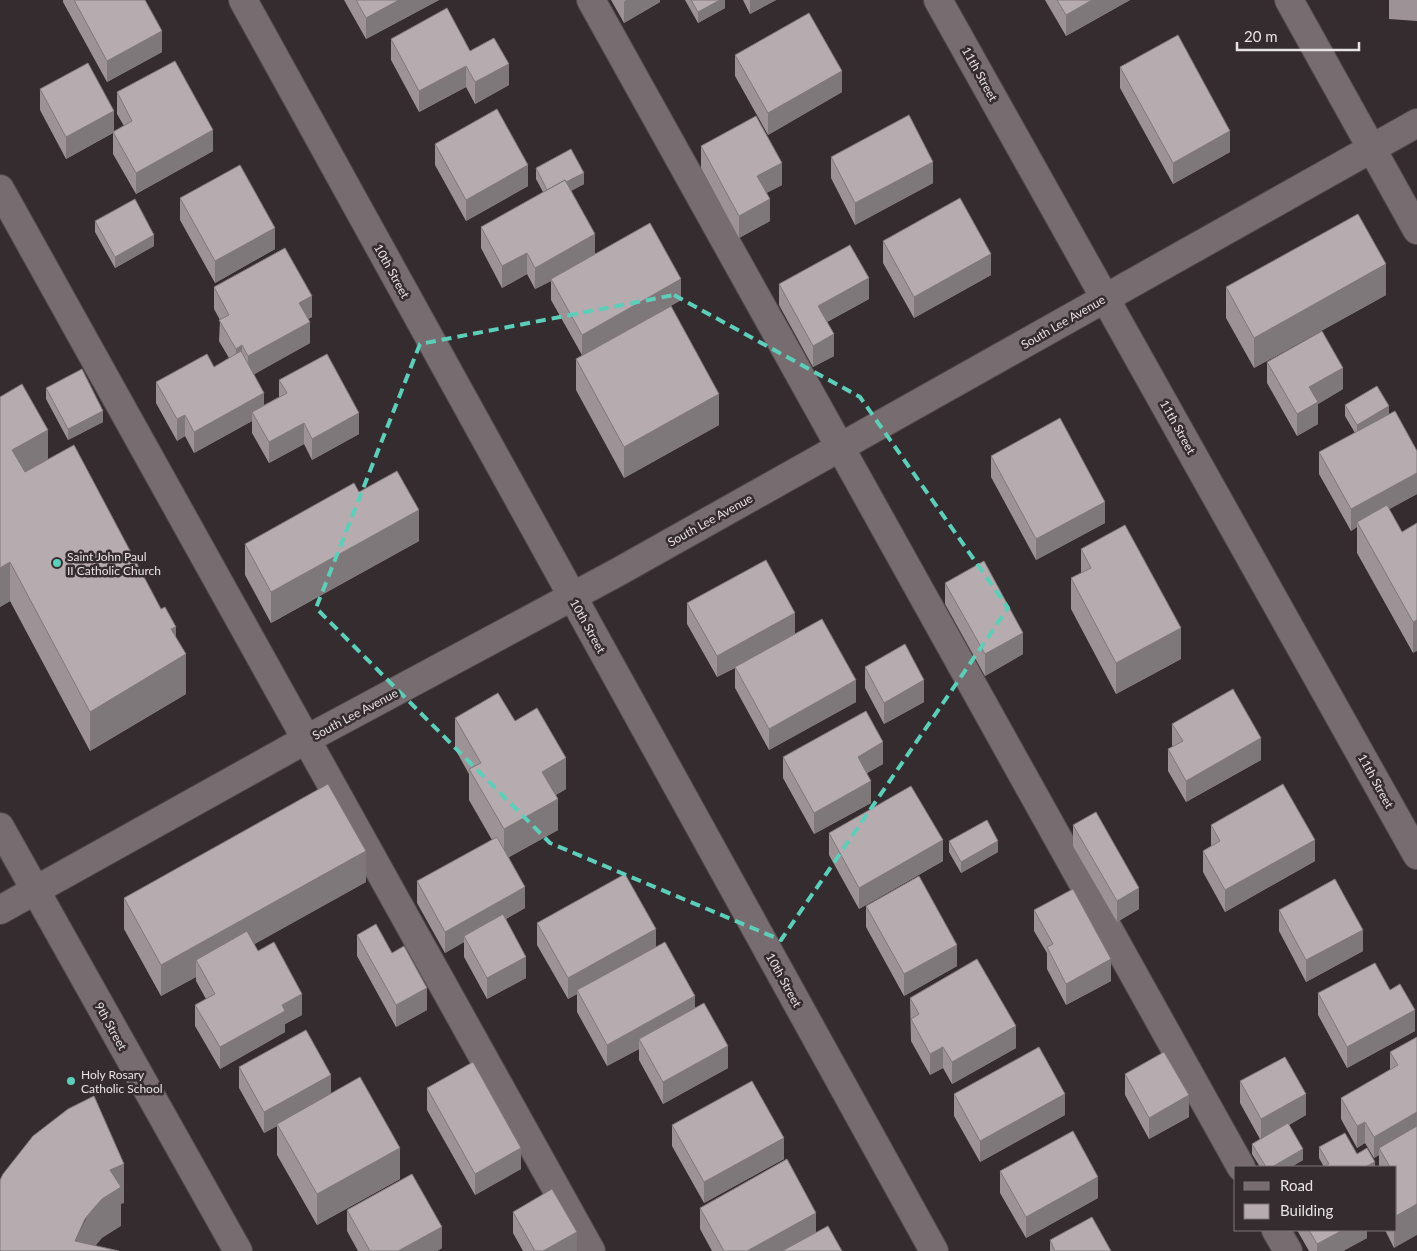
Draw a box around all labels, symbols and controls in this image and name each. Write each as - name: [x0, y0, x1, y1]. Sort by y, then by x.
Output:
- scale bar: [1237, 20, 1360, 52]
- text: 20 m: [1244, 27, 1278, 45]
- street label: 11th Street: [959, 44, 1001, 104]
- street label: 10th Street: [371, 241, 413, 301]
- street label: South Lee Avenue: [1018, 292, 1108, 352]
- street label: 11th Street: [1157, 397, 1199, 457]
- street label: South Lee Avenue: [665, 490, 755, 550]
- place label: Saint John Paul II Catholic Church: [67, 549, 161, 578]
- marker: Saint John Paul II Catholic Church: [51, 557, 63, 569]
- street label: 10th Street: [567, 596, 609, 656]
- street label: South Lee Avenue: [310, 685, 400, 743]
- street label: 11th Street: [1355, 751, 1397, 811]
- street label: 10th Street: [763, 950, 805, 1010]
- street label: 9th Street: [92, 999, 131, 1053]
- place label: Holy Rosary Catholic School: [81, 1067, 163, 1096]
- marker: Holy Rosary Catholic School: [65, 1075, 77, 1087]
- legend: [1234, 1166, 1397, 1231]
- text: Road: [1280, 1176, 1313, 1194]
- text: Building: [1280, 1201, 1333, 1219]

